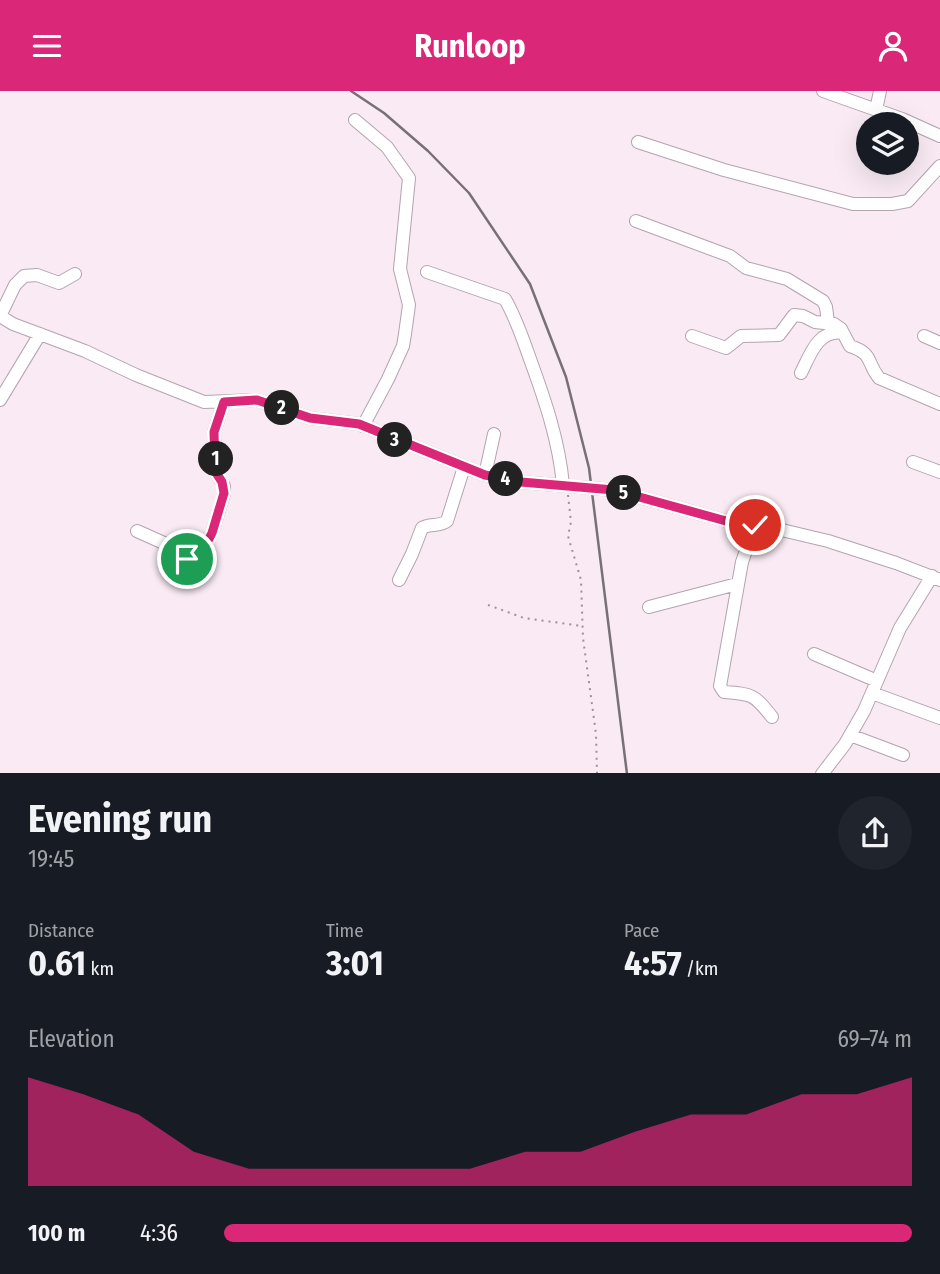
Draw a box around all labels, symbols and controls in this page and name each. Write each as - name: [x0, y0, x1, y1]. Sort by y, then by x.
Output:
- icon: menu: [28, 27, 66, 65]
- text: Runloop: [414, 27, 526, 65]
- icon: person: [874, 27, 912, 65]
- map controls: [856, 112, 919, 175]
- button: layers: [856, 112, 919, 175]
- pin: 2: [264, 391, 300, 425]
- text: 2: [277, 396, 286, 419]
- pin: 3: [378, 423, 412, 457]
- text: 3: [390, 428, 399, 451]
- pin: 1: [198, 441, 234, 477]
- text: 1: [211, 447, 220, 470]
- pin: 4: [489, 461, 524, 497]
- text: 4: [501, 467, 510, 490]
- pin: 5: [606, 475, 642, 511]
- text: 5: [619, 481, 628, 504]
- pin: [725, 495, 785, 555]
- icon: check: [736, 506, 774, 544]
- pin: [157, 529, 217, 589]
- icon: arrive: [168, 540, 206, 578]
- text: Evening run: [28, 796, 212, 842]
- button: share: [838, 796, 912, 870]
- text: 19:45: [28, 845, 74, 873]
- text: Distance: [28, 919, 95, 942]
- text: Time: [326, 919, 364, 942]
- text: Pace: [624, 919, 659, 942]
- text: 0.61: [28, 942, 86, 984]
- text: 3:01: [326, 942, 384, 984]
- text: 4:57: [624, 942, 682, 984]
- text: km: [86, 957, 114, 980]
- text: /km: [682, 957, 718, 980]
- text: Elevation: [28, 1025, 115, 1053]
- text: 69–74 m: [837, 1025, 912, 1053]
- text: 100 m: [28, 1219, 85, 1247]
- text: 4:36: [140, 1219, 178, 1247]

